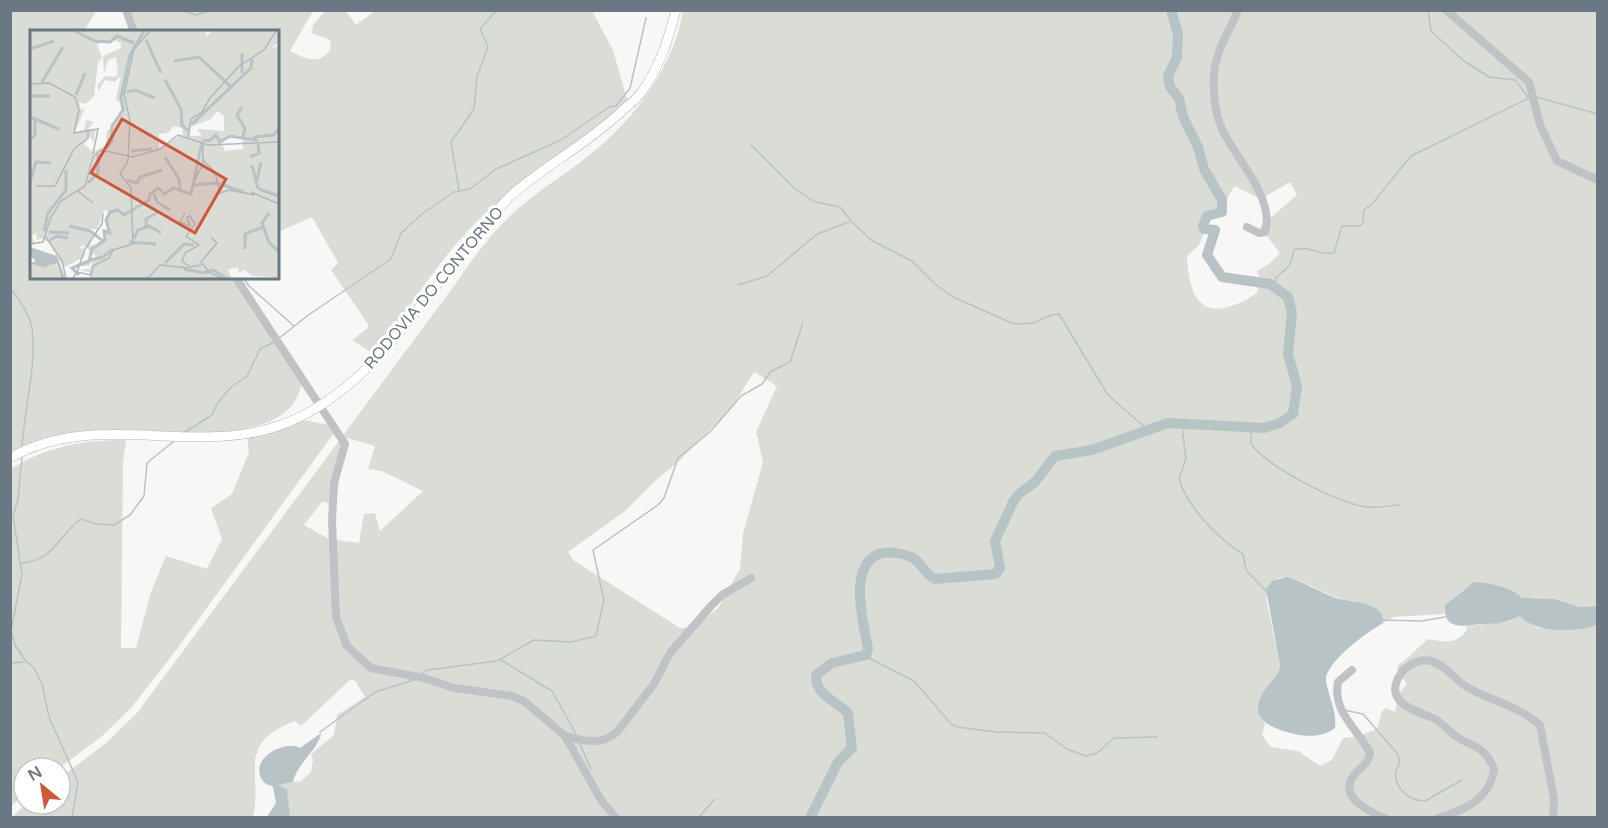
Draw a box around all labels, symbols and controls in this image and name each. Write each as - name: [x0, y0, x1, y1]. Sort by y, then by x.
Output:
- inset map: [30, 30, 279, 279]
- street label: RODOVIA DO CONTORNO: [360, 203, 508, 373]
- north arrow: [12, 756, 72, 816]
- text: N: [24, 762, 46, 786]

